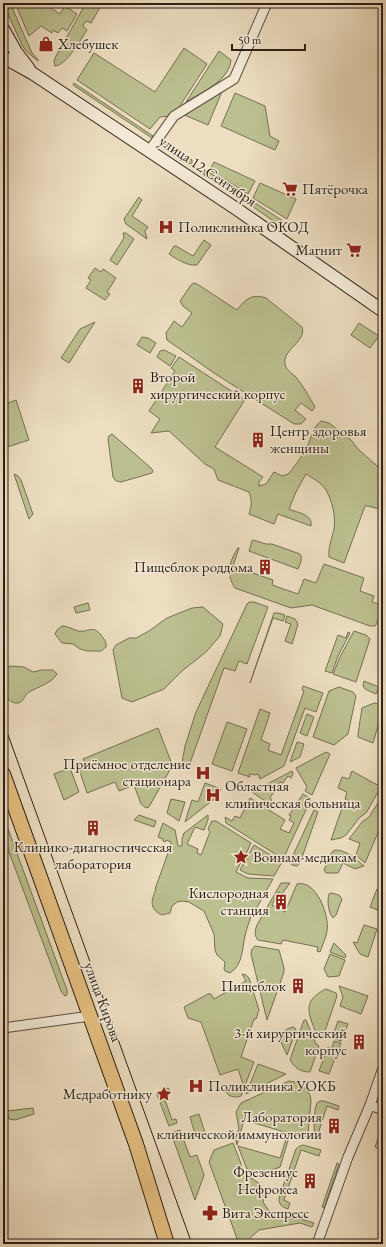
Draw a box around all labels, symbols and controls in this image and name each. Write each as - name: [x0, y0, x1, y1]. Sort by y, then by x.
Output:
- scale bar: [232, 26, 305, 52]
- text: 50 m: [238, 32, 262, 48]
- place label: Хлебушек: [57, 34, 118, 53]
- shop icon: Хлебушек: [37, 35, 55, 53]
- street label: улица 12 Сентября: [156, 131, 261, 210]
- place label: Пятёрочка: [302, 179, 368, 198]
- supermarket icon: Пятёрочка: [281, 180, 299, 198]
- place label: Поликлиника ОКОД: [178, 217, 309, 236]
- hospital icon: Поликлиника ОКОД: [157, 218, 175, 236]
- place label: Магнит: [296, 240, 342, 259]
- supermarket icon: Магнит: [345, 241, 363, 259]
- place label: Второй хирургический корпус: [150, 367, 286, 403]
- building icon: Второй хирургический корпус: [129, 377, 147, 395]
- place label: Центр здоровья женщины: [270, 421, 367, 457]
- building icon: Центр здоровья женщины: [249, 431, 267, 449]
- place label: Пищеблок роддома: [134, 557, 253, 576]
- building icon: Пищеблок роддома: [256, 558, 274, 576]
- place label: Приёмное отделение стационара: [63, 754, 191, 790]
- hospital icon: Приёмное отделение стационара: [194, 764, 212, 782]
- place label: Областная клиническая больница: [225, 776, 361, 812]
- hospital icon: Областная клиническая больница: [204, 786, 222, 804]
- building icon: Клинико-диагностическая лаборатория: [84, 819, 102, 837]
- place label: Клинико-диагностическая лаборатория: [14, 837, 173, 873]
- place label: Воинам-медикам: [253, 847, 357, 866]
- place icon: Воинам-медикам: [232, 848, 250, 866]
- place label: Кислородная станция: [189, 883, 269, 919]
- building icon: Кислородная станция: [272, 893, 290, 911]
- street label: улица Кирова: [80, 959, 127, 1044]
- place label: Пищеблок: [221, 976, 286, 995]
- building icon: Пищеблок: [289, 977, 307, 995]
- place label: 3-й хирургический корпус: [234, 1023, 347, 1059]
- building icon: 3-й хирургический корпус: [350, 1033, 368, 1051]
- place label: Поликлиника УОКБ: [208, 1076, 336, 1095]
- hospital icon: Поликлиника УОКБ: [187, 1077, 205, 1095]
- place label: Медработнику: [63, 1084, 152, 1103]
- place icon: Медработнику: [155, 1085, 173, 1103]
- place label: Лаборатория клинической иммунологии: [157, 1107, 322, 1143]
- building icon: Лаборатория клинической иммунологии: [325, 1117, 343, 1135]
- place label: Фрезениус Нефрокеа: [233, 1162, 298, 1198]
- building icon: Фрезениус Нефрокеа: [301, 1172, 319, 1190]
- place label: Вита Экспресс: [222, 1203, 309, 1222]
- pharmacy icon: Вита Экспресс: [201, 1204, 219, 1222]

